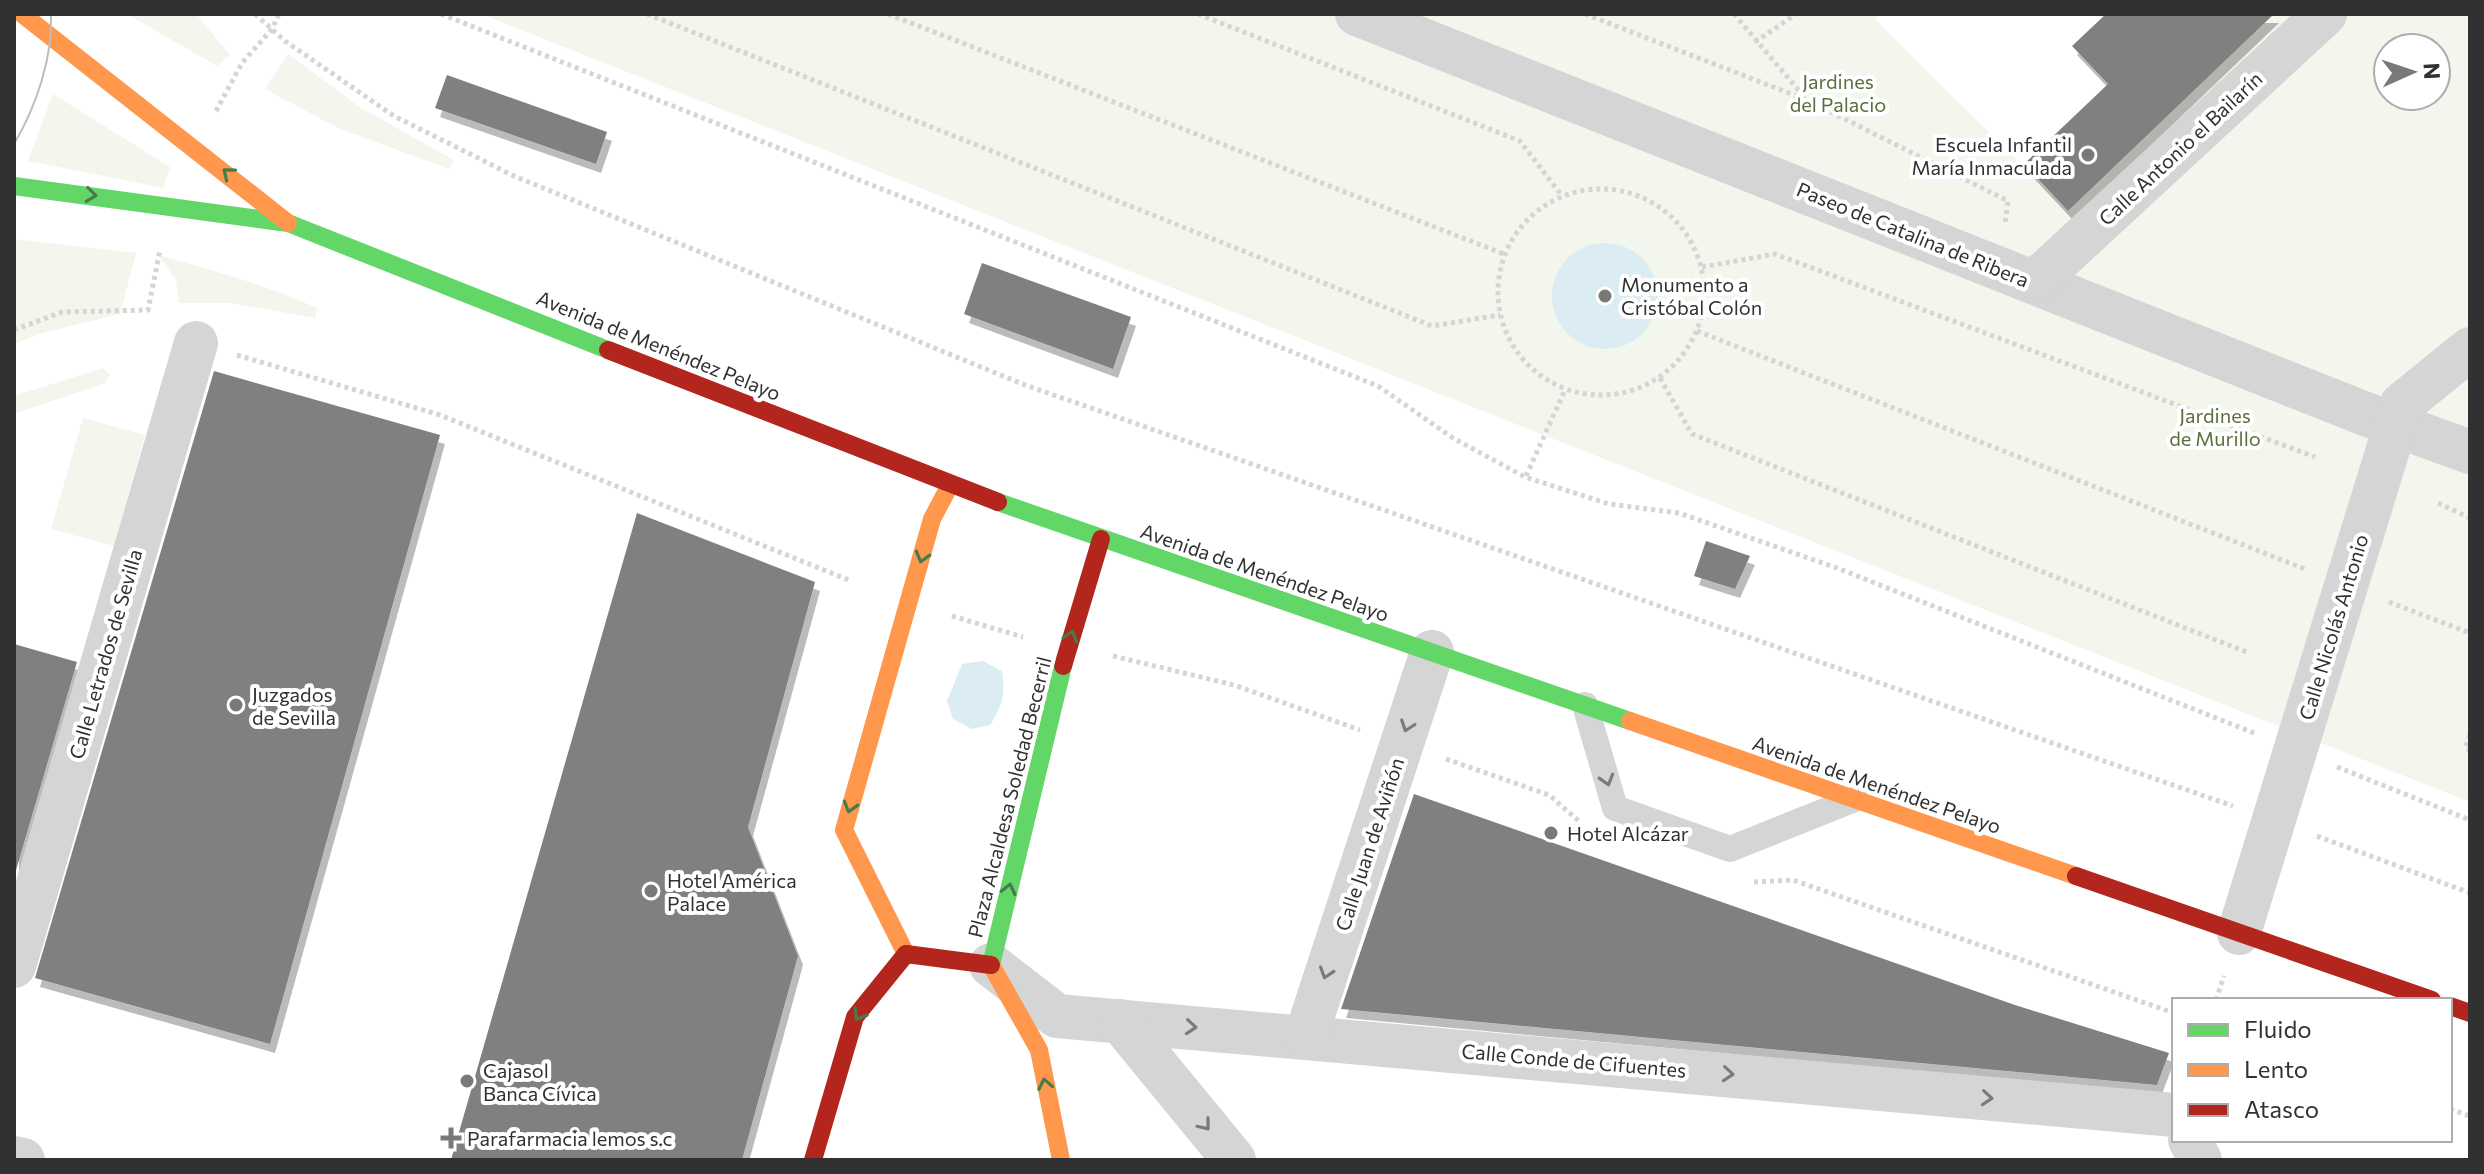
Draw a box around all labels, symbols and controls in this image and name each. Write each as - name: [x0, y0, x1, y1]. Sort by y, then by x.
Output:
- north arrow: [2372, 32, 2452, 112]
- text: N: [2419, 62, 2446, 80]
- street label: Calle Antonio el Bailarín: [2093, 66, 2267, 230]
- park label: Jardines del Palacio: [1790, 69, 1886, 116]
- place label: Escuela Infantil María Inmaculada: [1912, 132, 2072, 179]
- marker: Escuela Infantil María Inmaculada: [2079, 146, 2097, 164]
- one-way arrow: [223, 168, 237, 183]
- street label: Paseo de Catalina de Ribera: [1793, 176, 2033, 292]
- one-way arrow: [85, 187, 98, 204]
- place label: Monumento a Cristóbal Colón: [1621, 272, 1762, 319]
- street label: Avenida de Menéndez Pelayo: [534, 285, 784, 405]
- marker: Monumento a Cristóbal Colón: [1596, 287, 1614, 305]
- park label: Jardines de Murillo: [2169, 403, 2261, 450]
- street label: Avenida de Menéndez Pelayo: [1138, 518, 1392, 626]
- street label: Calle Nicolás Antonio: [2293, 531, 2373, 723]
- street label: Calle Letrados de Sevilla: [64, 546, 146, 762]
- one-way arrow: [915, 549, 931, 563]
- one-way arrow: [1062, 630, 1078, 644]
- street label: Plaza Alcaldesa Soledad Becerril: [962, 654, 1056, 940]
- place label: Juzgados de Sevilla: [252, 682, 336, 729]
- marker: Juzgados de Sevilla: [227, 696, 245, 714]
- one-way arrow: [1401, 718, 1417, 732]
- street label: Avenida de Menéndez Pelayo: [1750, 730, 2004, 838]
- street label: Calle Juan de Aviñón: [1330, 754, 1408, 934]
- one-way arrow: [1598, 772, 1614, 786]
- one-way arrow: [843, 799, 860, 813]
- place label: Hotel Alcázar: [1567, 821, 1689, 845]
- marker: Hotel Alcázar: [1542, 824, 1560, 842]
- place label: Hotel América Palace: [667, 868, 797, 915]
- marker: Hotel América Palace: [642, 882, 660, 900]
- one-way arrow: [1000, 882, 1017, 896]
- one-way arrow: [1320, 965, 1336, 979]
- legend: [2172, 998, 2452, 1142]
- one-way arrow: [853, 1006, 869, 1021]
- text: Fluido: [2244, 1014, 2312, 1043]
- one-way arrow: [1185, 1018, 1198, 1035]
- street label: Calle Conde de Cifuentes: [1461, 1038, 1687, 1082]
- text: Lento: [2244, 1054, 2308, 1083]
- place label: Cajasol Banca Cívica: [483, 1058, 597, 1105]
- one-way arrow: [1722, 1065, 1735, 1082]
- marker: Cajasol Banca Cívica: [458, 1072, 476, 1090]
- one-way arrow: [1038, 1077, 1055, 1090]
- one-way arrow: [1981, 1089, 1994, 1106]
- text: Atasco: [2244, 1094, 2319, 1123]
- one-way arrow: [1195, 1116, 1210, 1130]
- place label: Parafarmacia lemos s.c: [467, 1126, 672, 1150]
- marker: Parafarmacia lemos s.c: [442, 1129, 460, 1147]

